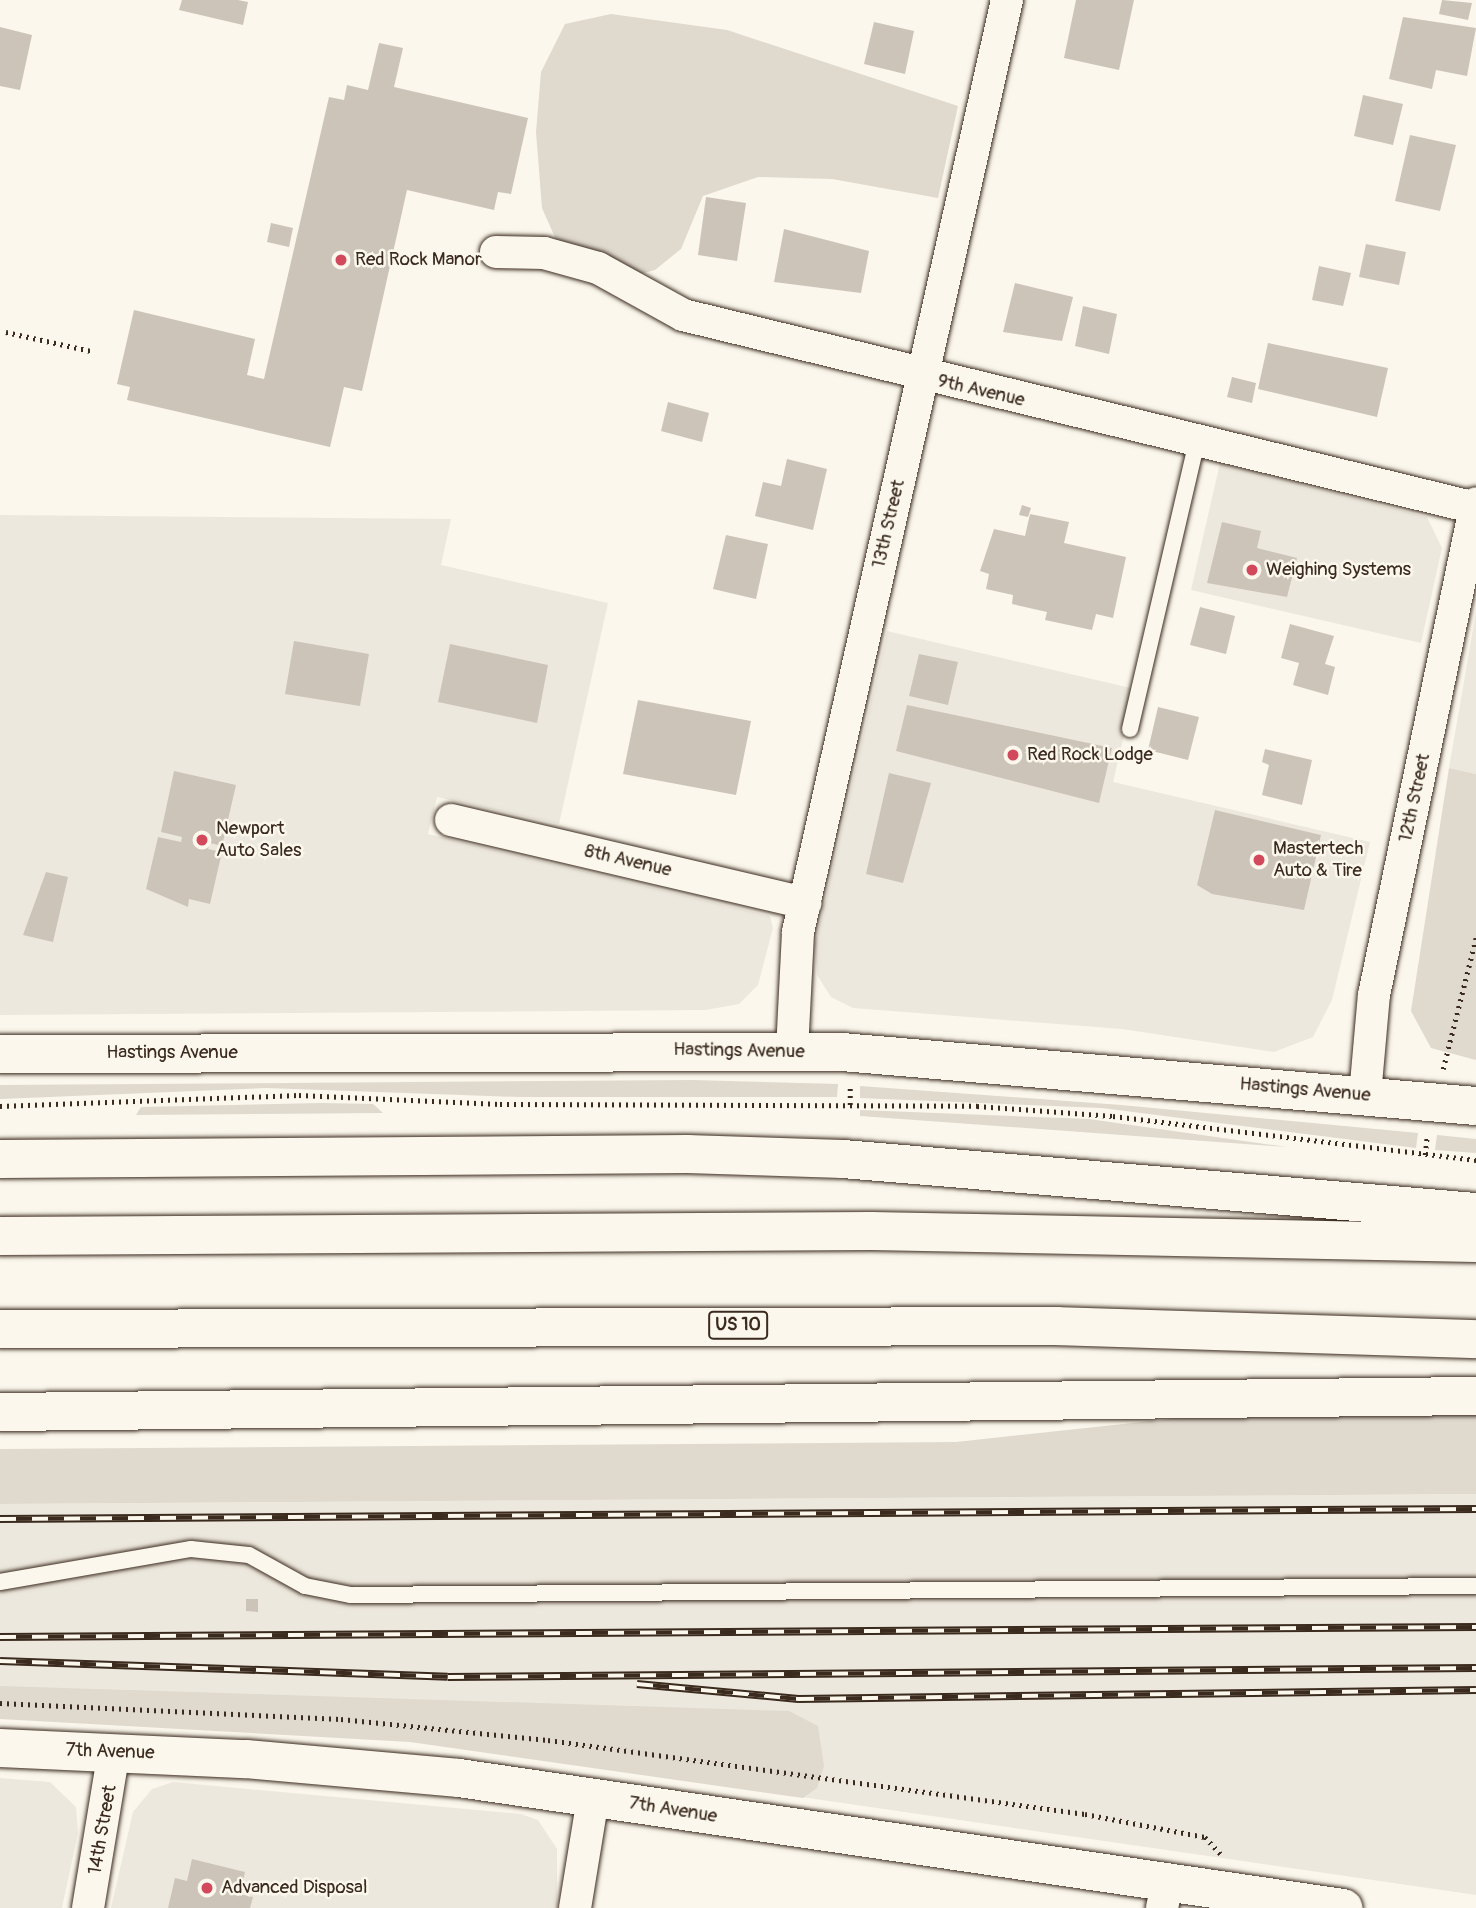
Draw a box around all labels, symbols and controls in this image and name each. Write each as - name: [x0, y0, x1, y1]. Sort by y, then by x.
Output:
- place label: Red Rock Manor: [355, 249, 482, 271]
- marker: Red Rock Manor: [333, 252, 349, 268]
- street label: 9th Avenue: [935, 370, 1027, 412]
- street label: 13th Street: [868, 477, 910, 571]
- place label: Weighing Systems: [1266, 559, 1411, 581]
- marker: Weighing Systems: [1244, 562, 1260, 578]
- place label: Red Rock Lodge: [1027, 744, 1153, 766]
- marker: Red Rock Lodge: [1005, 747, 1021, 763]
- street label: 12th Street: [1394, 751, 1436, 845]
- place label: Newport Auto Sales: [216, 818, 301, 862]
- marker: Newport Auto Sales: [194, 832, 210, 848]
- place label: Mastertech Auto & Tire: [1273, 838, 1363, 882]
- street label: 8th Avenue: [582, 840, 674, 882]
- marker: Mastertech Auto & Tire: [1251, 852, 1267, 868]
- street label: Hastings Avenue: [673, 1038, 805, 1064]
- street label: Hastings Avenue: [106, 1042, 238, 1064]
- street label: Hastings Avenue: [1238, 1073, 1372, 1107]
- road number: US 10: [706, 1310, 770, 1340]
- street label: 7th Avenue: [65, 1739, 155, 1765]
- street label: 14th Street: [84, 1783, 122, 1877]
- street label: 7th Avenue: [627, 1792, 719, 1828]
- place label: Advanced Disposal: [221, 1877, 367, 1899]
- marker: Advanced Disposal: [199, 1880, 215, 1896]

